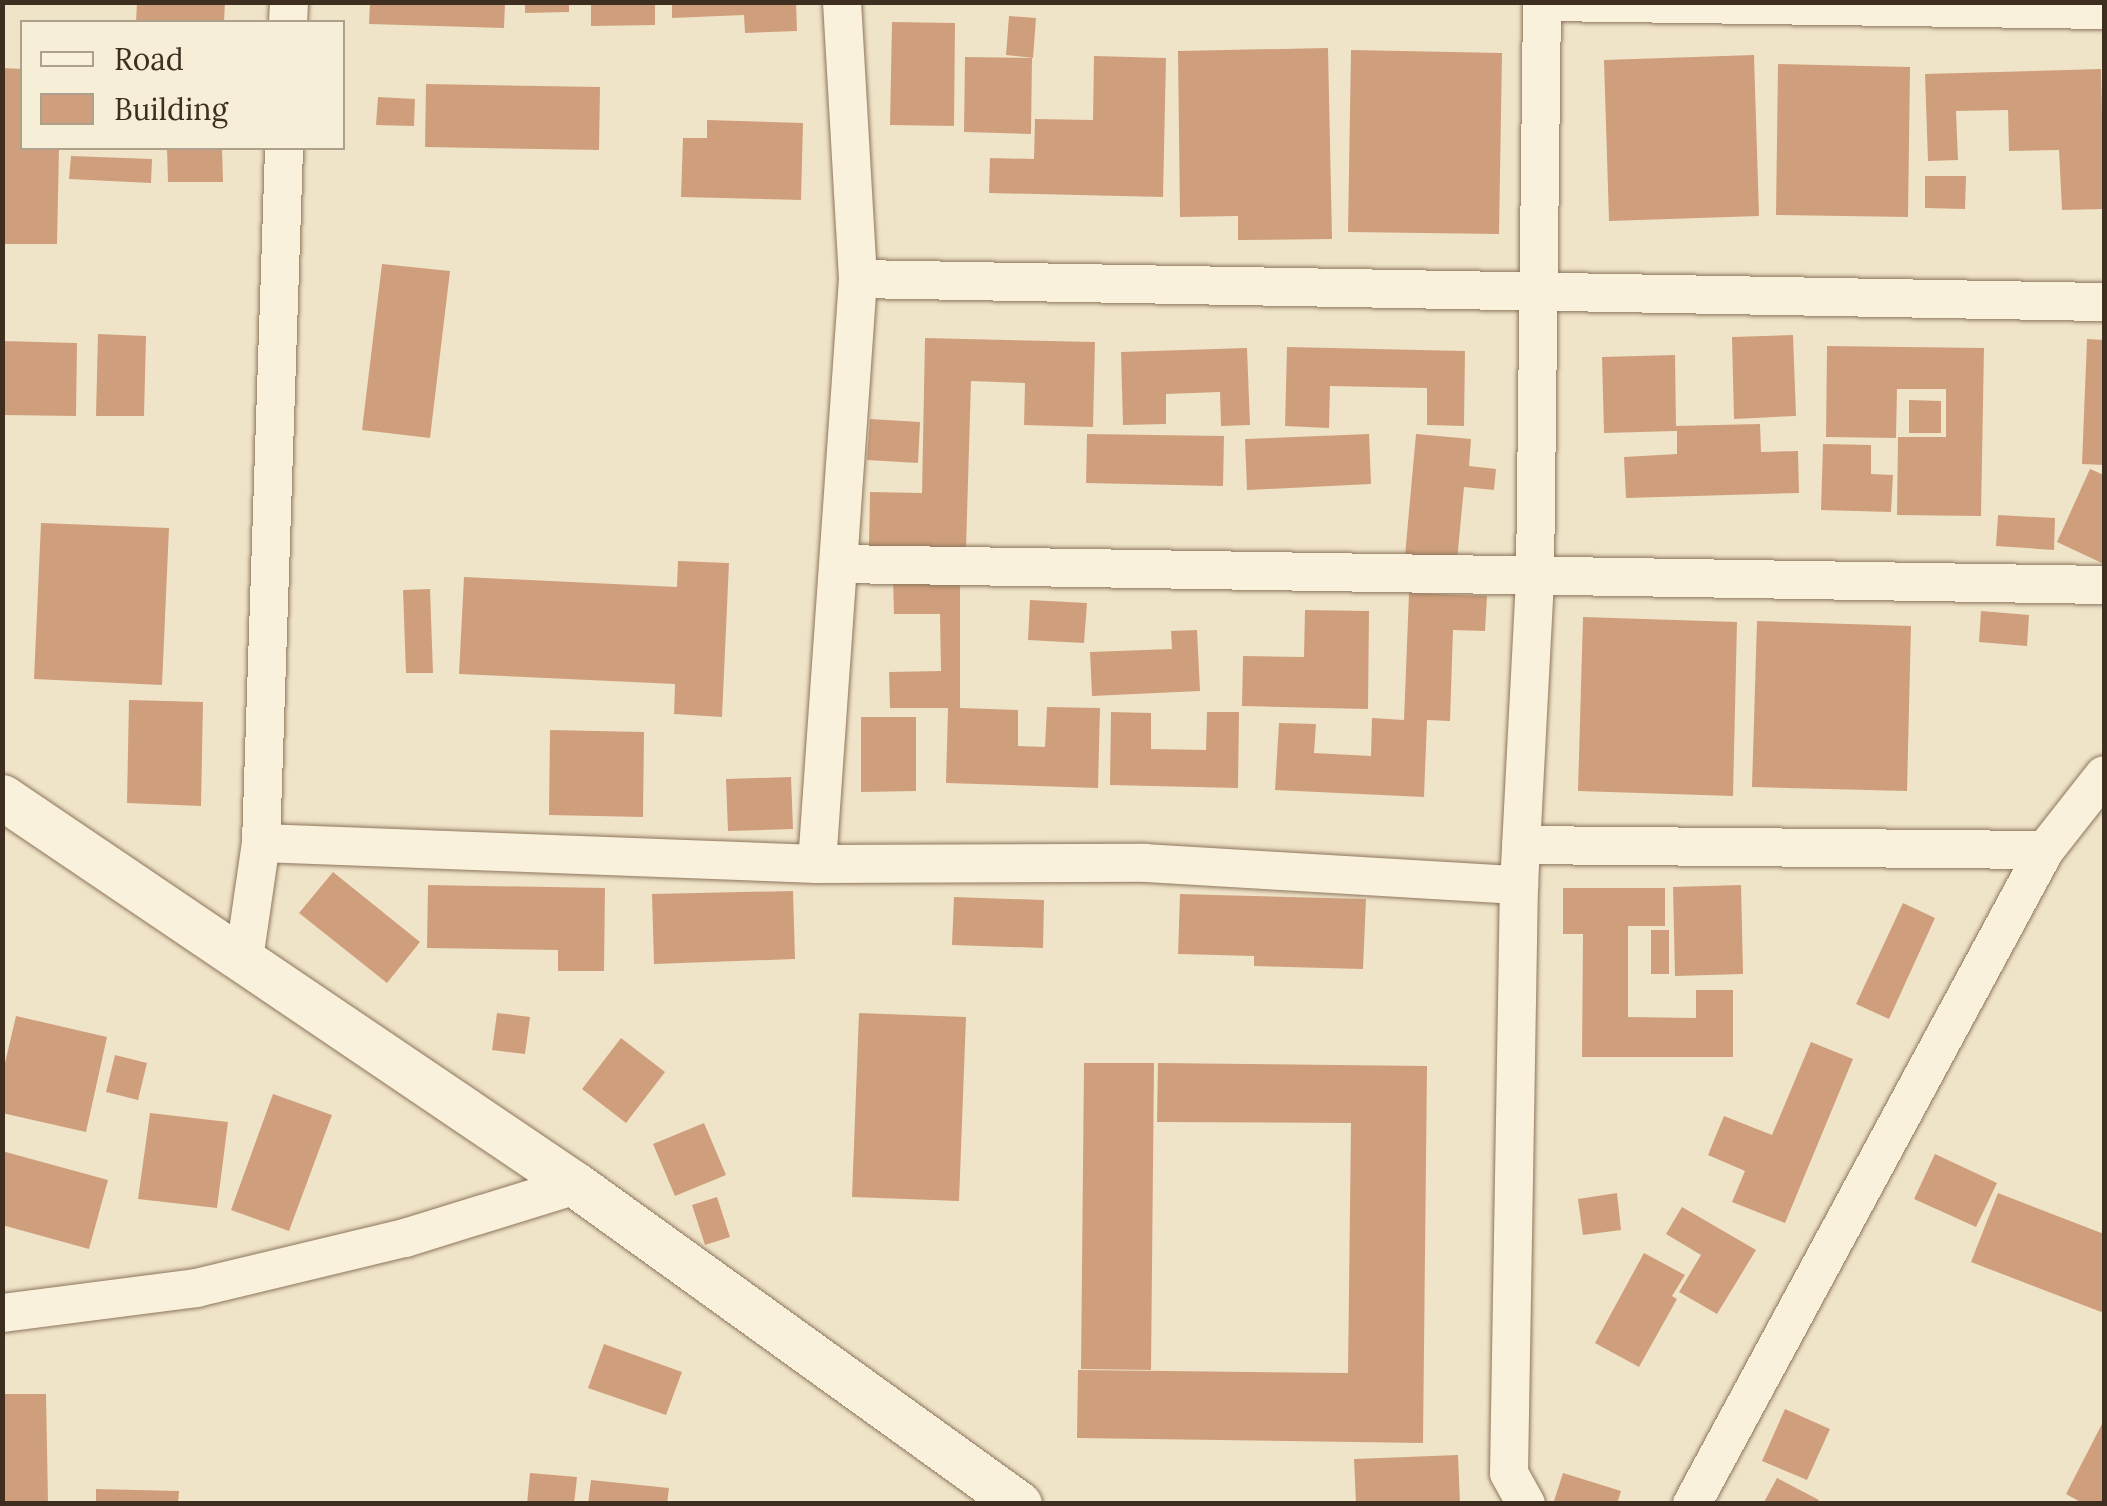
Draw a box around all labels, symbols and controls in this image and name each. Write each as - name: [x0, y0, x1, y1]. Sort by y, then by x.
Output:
- legend: [20, 20, 345, 150]
- text: Road: [114, 40, 184, 78]
- text: Building: [114, 90, 228, 128]

